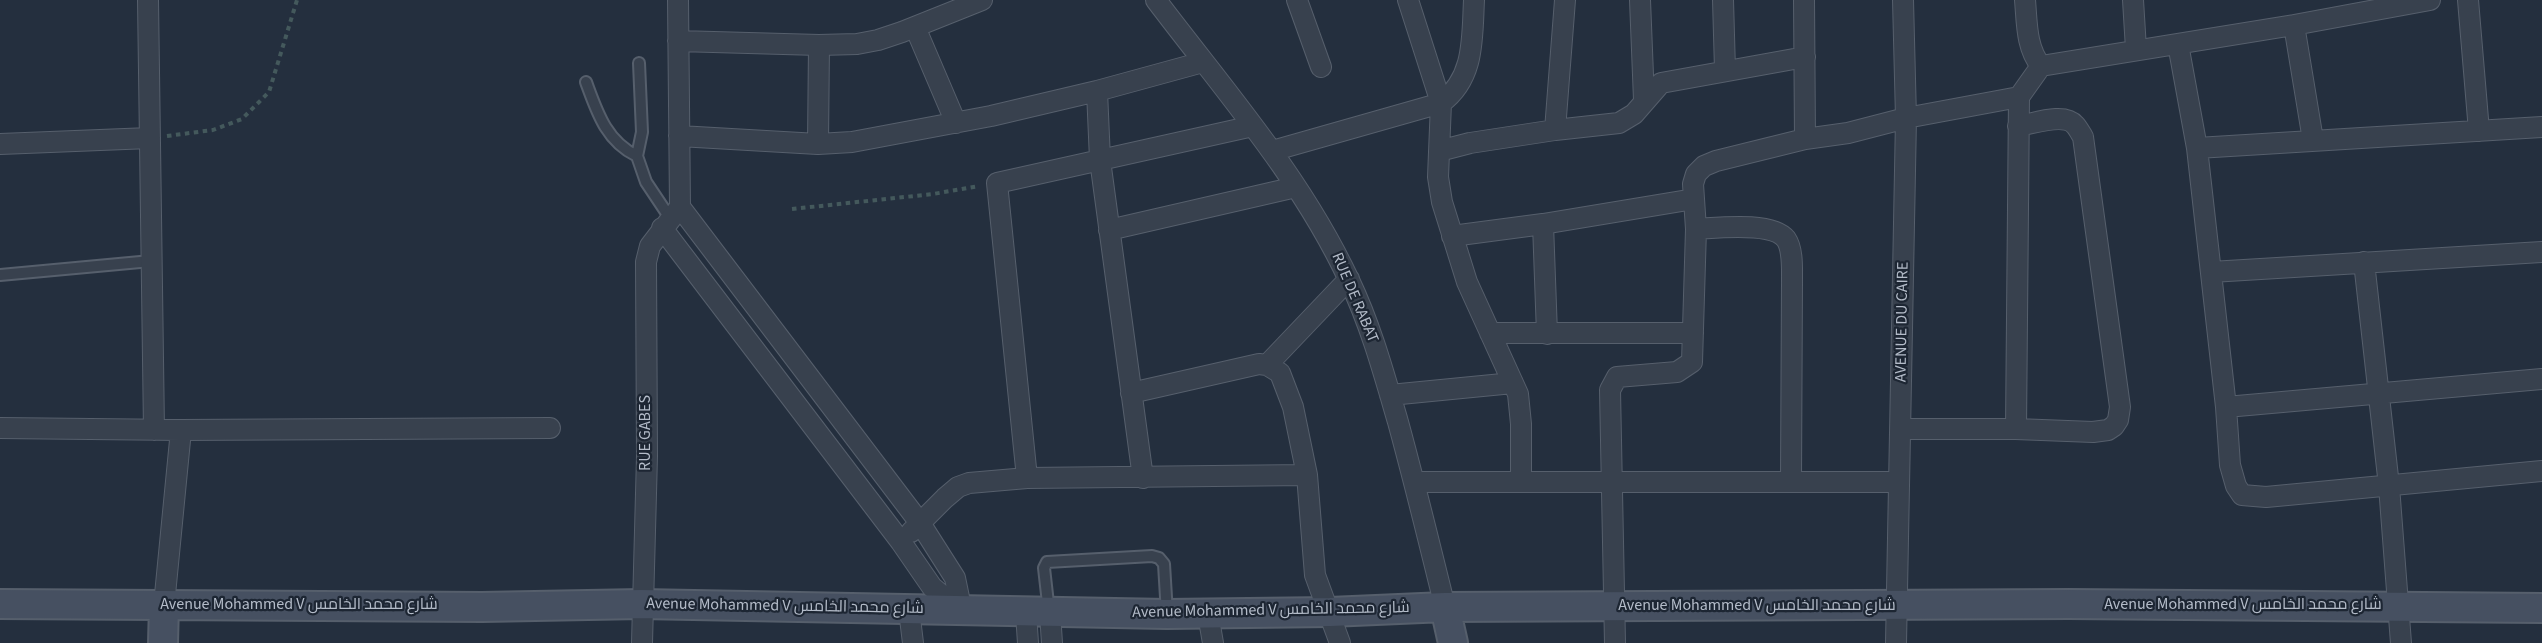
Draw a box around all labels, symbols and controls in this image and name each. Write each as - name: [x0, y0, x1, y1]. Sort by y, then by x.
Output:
- street label: RUE DE RABAT: [1326, 250, 1382, 346]
- street label: AVENUE DU CAIRE: [1892, 262, 1914, 382]
- street label: RUE GABES: [636, 395, 656, 471]
- street label: Avenue Mohammed V شارع محمد الخامس: [160, 595, 438, 615]
- street label: Avenue Mohammed V شارع محمد الخامس: [646, 595, 924, 619]
- street label: Avenue Mohammed V شارع محمد الخامس: [2104, 595, 2382, 615]
- street label: Avenue Mohammed V شارع محمد الخامس: [1618, 596, 1896, 616]
- street label: Avenue Mohammed V شارع محمد الخامس: [1132, 599, 1410, 623]

